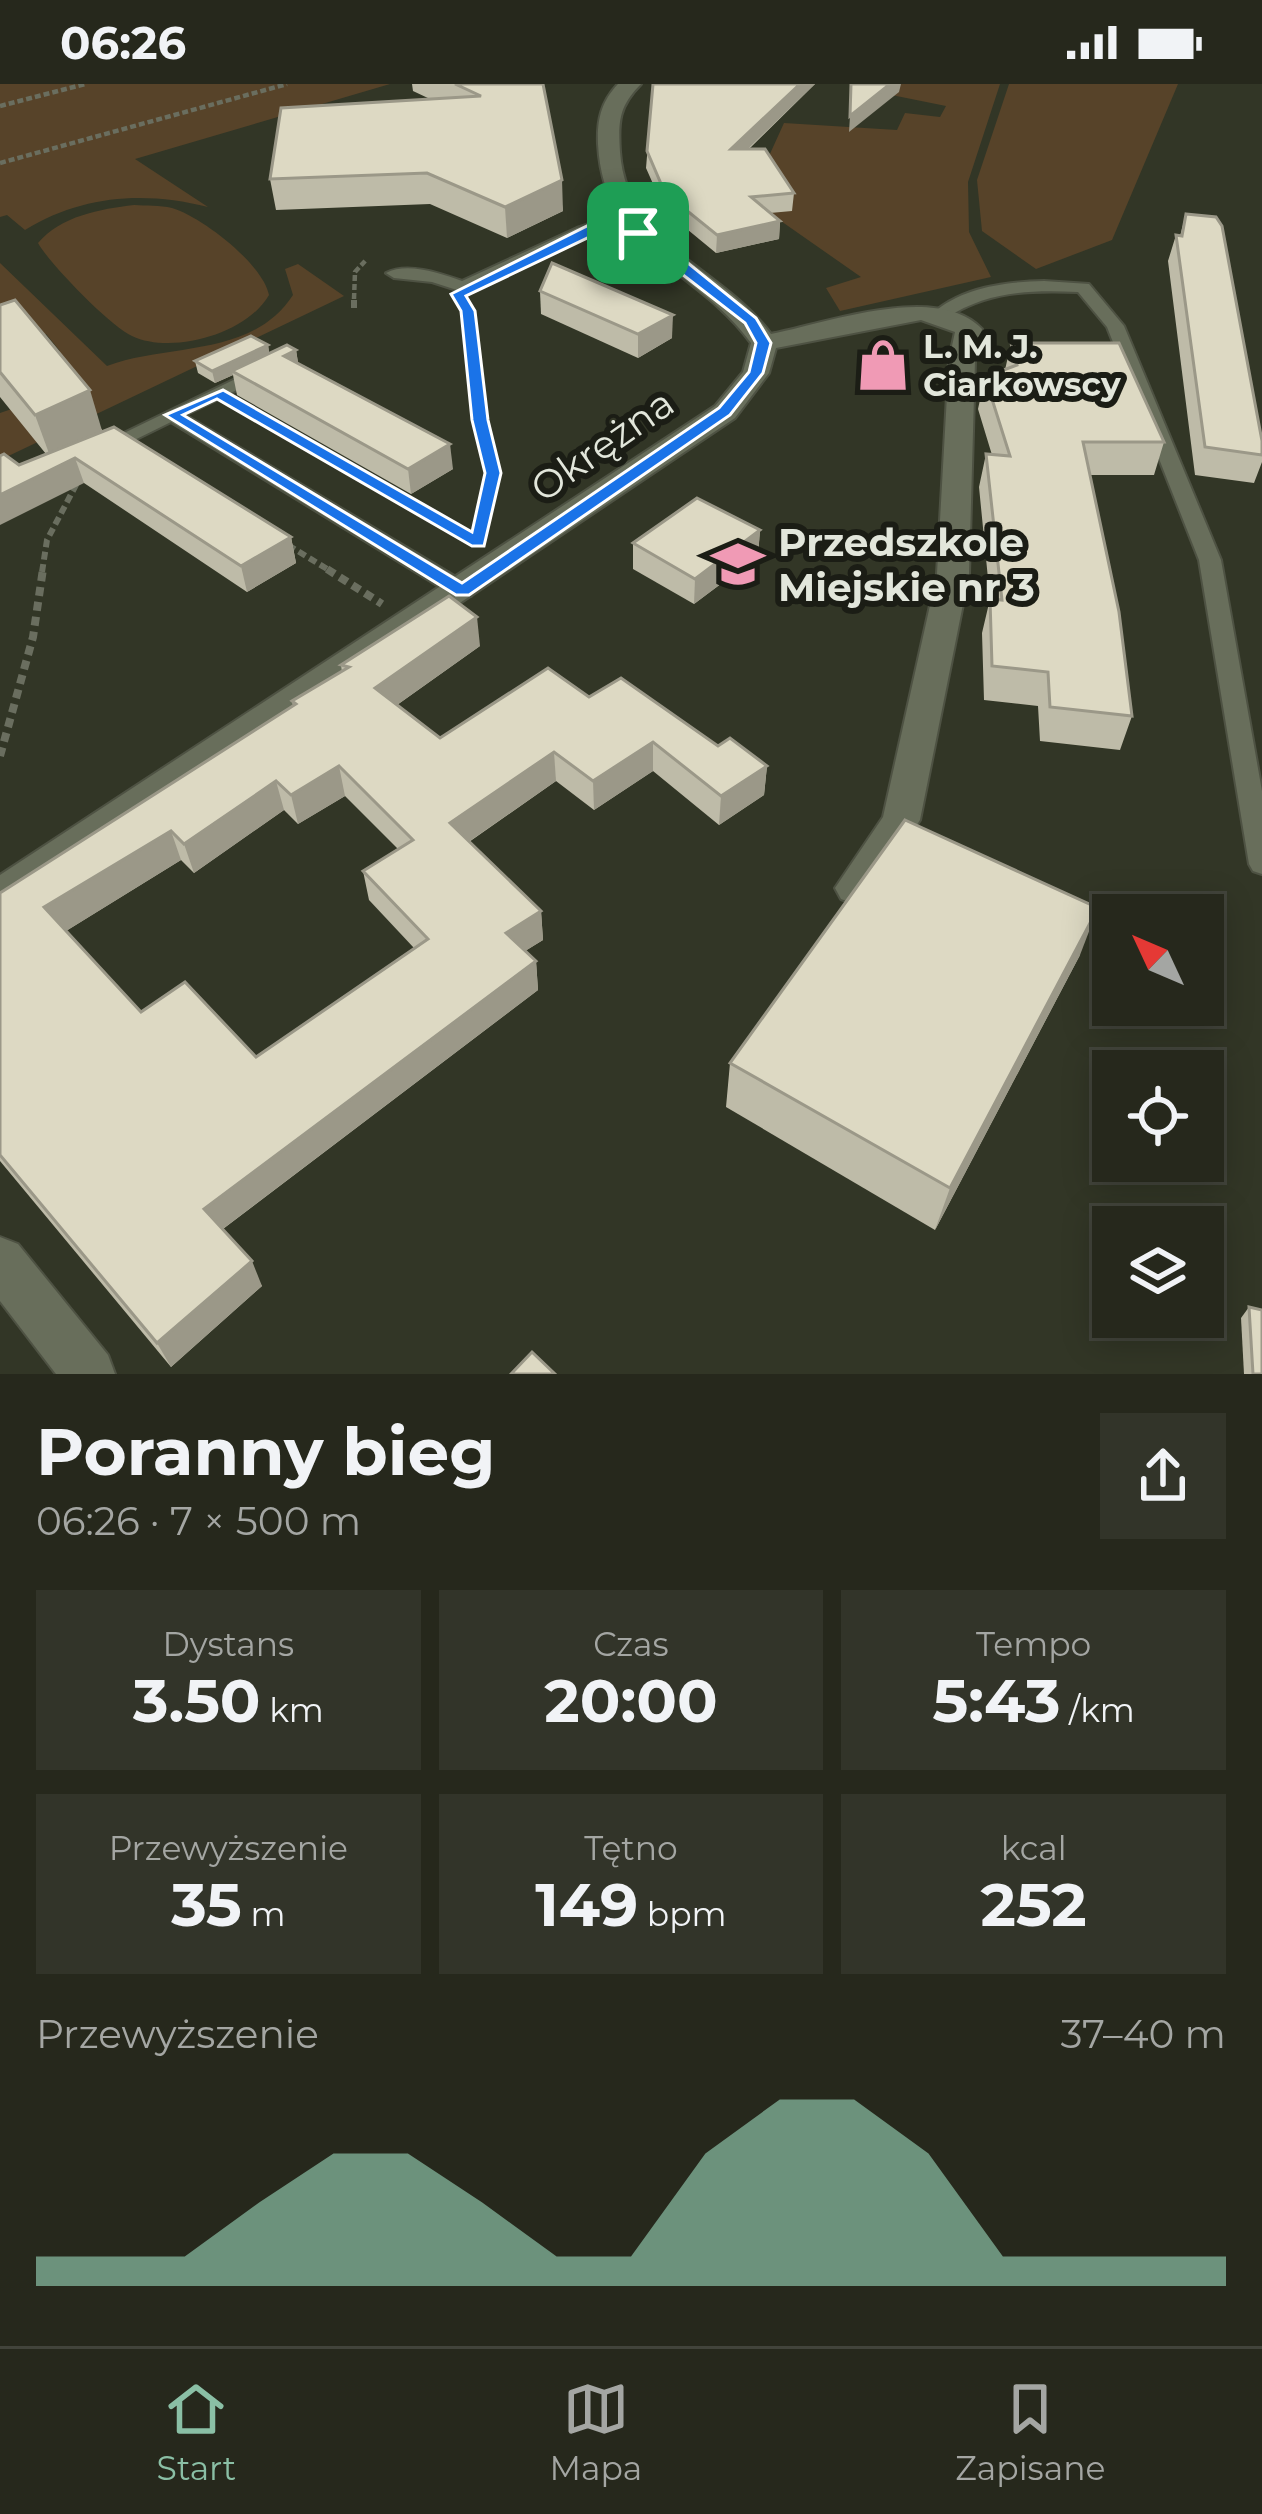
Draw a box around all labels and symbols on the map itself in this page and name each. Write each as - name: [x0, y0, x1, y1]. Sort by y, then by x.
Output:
- pin: [587, 182, 689, 284]
- place label: L. M. J. Ciarkowscy: [923, 326, 1121, 404]
- shop icon: L. M. J. Ciarkowscy: [854, 336, 912, 394]
- street label: Okrężna: [521, 378, 683, 512]
- place label: Przedszkole Miejskie nr 3: [778, 518, 1035, 611]
- school or university icon: Przedszkole Miejskie nr 3: [709, 535, 767, 593]
- north arrow: [1092, 894, 1224, 1026]

